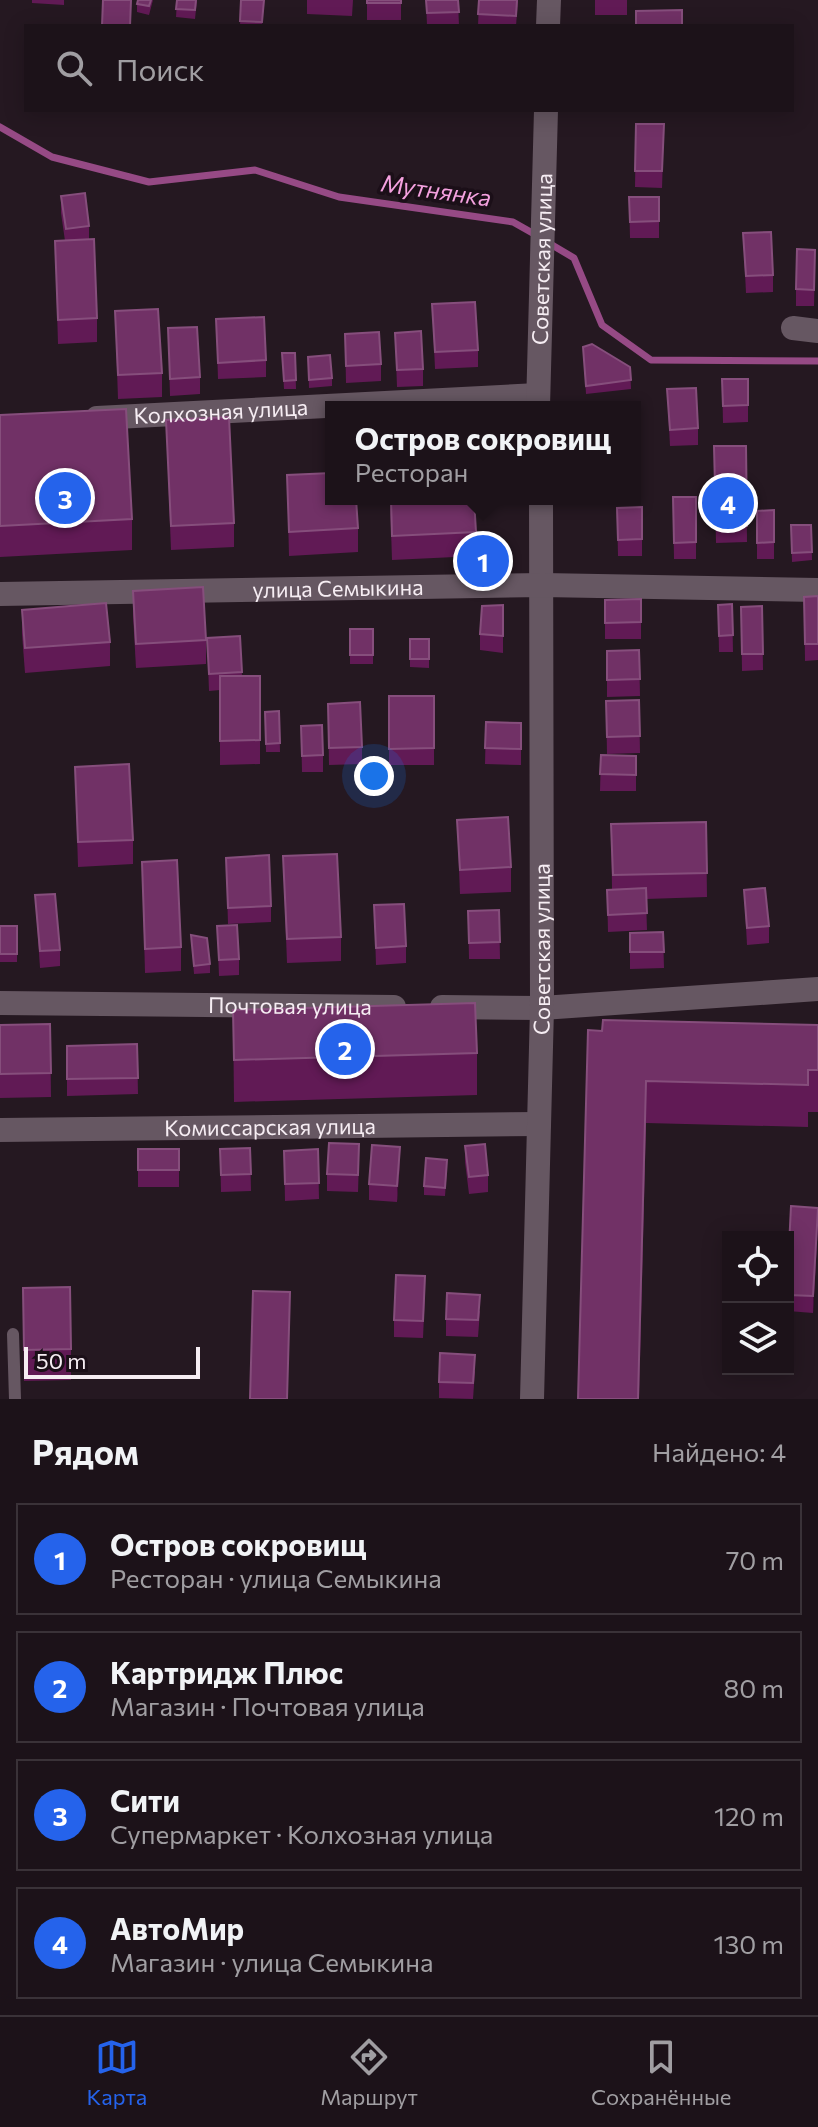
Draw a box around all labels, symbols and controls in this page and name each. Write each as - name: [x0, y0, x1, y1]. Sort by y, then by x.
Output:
- search box: [24, 24, 794, 112]
- icon: search: [52, 46, 96, 90]
- text: Поиск: [116, 50, 204, 87]
- water label: Мутнянка: [379, 167, 493, 212]
- street label: Советская улица: [526, 173, 557, 345]
- street label: Колхозная улица: [133, 393, 309, 429]
- popup: [325, 401, 641, 505]
- text: Остров сокровищ: [355, 419, 611, 456]
- text: Ресторан: [355, 456, 468, 487]
- pin: 3: [39, 468, 91, 528]
- pin: 4: [702, 473, 754, 533]
- pin: 1: [457, 531, 509, 591]
- street label: улица Семыкина: [252, 573, 424, 603]
- your location: [354, 756, 394, 796]
- street label: Советская улица: [527, 863, 555, 1035]
- street label: Почтовая улица: [208, 991, 372, 1020]
- pin: 2: [319, 1019, 371, 1079]
- street label: Комиссарская улица: [164, 1112, 376, 1141]
- map controls: [722, 1231, 794, 1375]
- button: locate: [722, 1231, 794, 1303]
- button: layers: [722, 1303, 794, 1375]
- scale bar: [24, 1343, 200, 1379]
- text: 50 m: [36, 1347, 86, 1374]
- text: Рядом: [32, 1430, 139, 1472]
- text: Найдено: 4: [652, 1436, 786, 1467]
- text: Остров сокровищ: [110, 1525, 366, 1562]
- text: 1: [54, 1544, 66, 1575]
- text: 70 m: [726, 1544, 784, 1575]
- text: Ресторан · улица Семыкина: [110, 1562, 442, 1593]
- text: Картридж Плюс: [110, 1653, 343, 1690]
- text: 2: [53, 1672, 67, 1703]
- text: 80 m: [724, 1672, 784, 1703]
- text: Магазин · Почтовая улица: [110, 1690, 425, 1721]
- text: Сити: [110, 1781, 180, 1818]
- text: 3: [52, 1800, 68, 1831]
- text: 120 m: [714, 1800, 784, 1831]
- text: Супермаркет · Колхозная улица: [110, 1818, 493, 1849]
- text: АвтоМир: [110, 1909, 244, 1946]
- text: 4: [52, 1928, 68, 1959]
- text: 130 m: [713, 1928, 784, 1959]
- text: Магазин · улица Семыкина: [110, 1946, 433, 1977]
- tab: Карта: [87, 2035, 147, 2110]
- tab: Маршрут: [320, 2035, 418, 2110]
- tab: Сохранённые: [591, 2035, 731, 2110]

